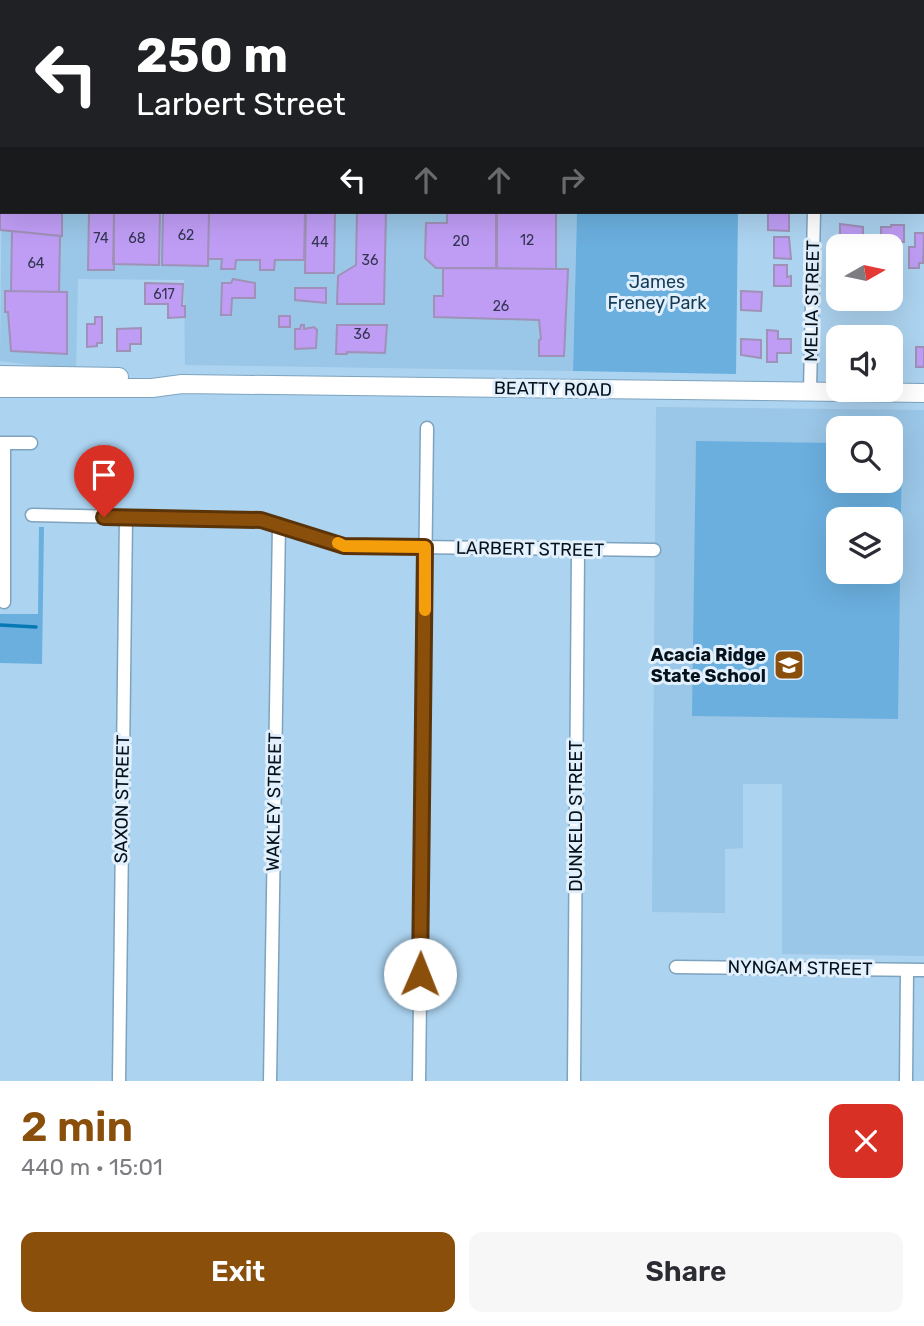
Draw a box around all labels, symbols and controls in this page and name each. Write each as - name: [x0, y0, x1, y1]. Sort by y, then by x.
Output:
- text: 250 m: [136, 26, 288, 84]
- icon: left: [21, 28, 112, 119]
- text: Larbert Street: [136, 85, 346, 123]
- icon: left: [334, 161, 372, 199]
- icon: ahead: [407, 161, 445, 199]
- icon: ahead: [480, 161, 518, 199]
- icon: right: [553, 161, 591, 199]
- house number: 62: [178, 227, 194, 244]
- house number: 74: [93, 230, 109, 247]
- house number: 68: [128, 230, 146, 247]
- house number: 12: [520, 232, 534, 249]
- house number: 20: [452, 233, 470, 250]
- house number: 44: [311, 234, 329, 251]
- north arrow: [826, 234, 903, 312]
- map controls: [826, 234, 903, 584]
- street label: MELIA STREET: [800, 240, 824, 362]
- house number: 36: [362, 252, 378, 269]
- house number: 64: [27, 255, 45, 272]
- park label: James Freney Park: [608, 271, 707, 314]
- house number: 617: [153, 286, 175, 303]
- house number: 26: [493, 298, 509, 315]
- button: sound: [826, 325, 903, 402]
- house number: 36: [354, 326, 370, 343]
- street label: BEATTY ROAD: [494, 377, 612, 401]
- button: search: [826, 416, 903, 493]
- pin: [74, 445, 134, 517]
- icon: arrive: [85, 456, 123, 494]
- button: layers: [826, 507, 903, 584]
- street label: LARBERT STREET: [456, 537, 604, 561]
- place label: Acacia Ridge State School: [651, 644, 766, 687]
- school or university icon: Acacia Ridge State School: [772, 648, 806, 682]
- street label: WAKLEY STREET: [262, 732, 286, 872]
- street label: SAXON STREET: [110, 734, 134, 864]
- street label: DUNKELD STREET: [565, 740, 587, 892]
- position arrow: [383, 937, 457, 1011]
- street label: NYNGAM STREET: [727, 956, 873, 980]
- text: 2 min: [21, 1102, 133, 1152]
- button: close: [829, 1104, 903, 1178]
- text: 440 m · 15:01: [21, 1153, 163, 1181]
- button: Exit: [21, 1232, 455, 1312]
- button: Share: [469, 1232, 903, 1312]

